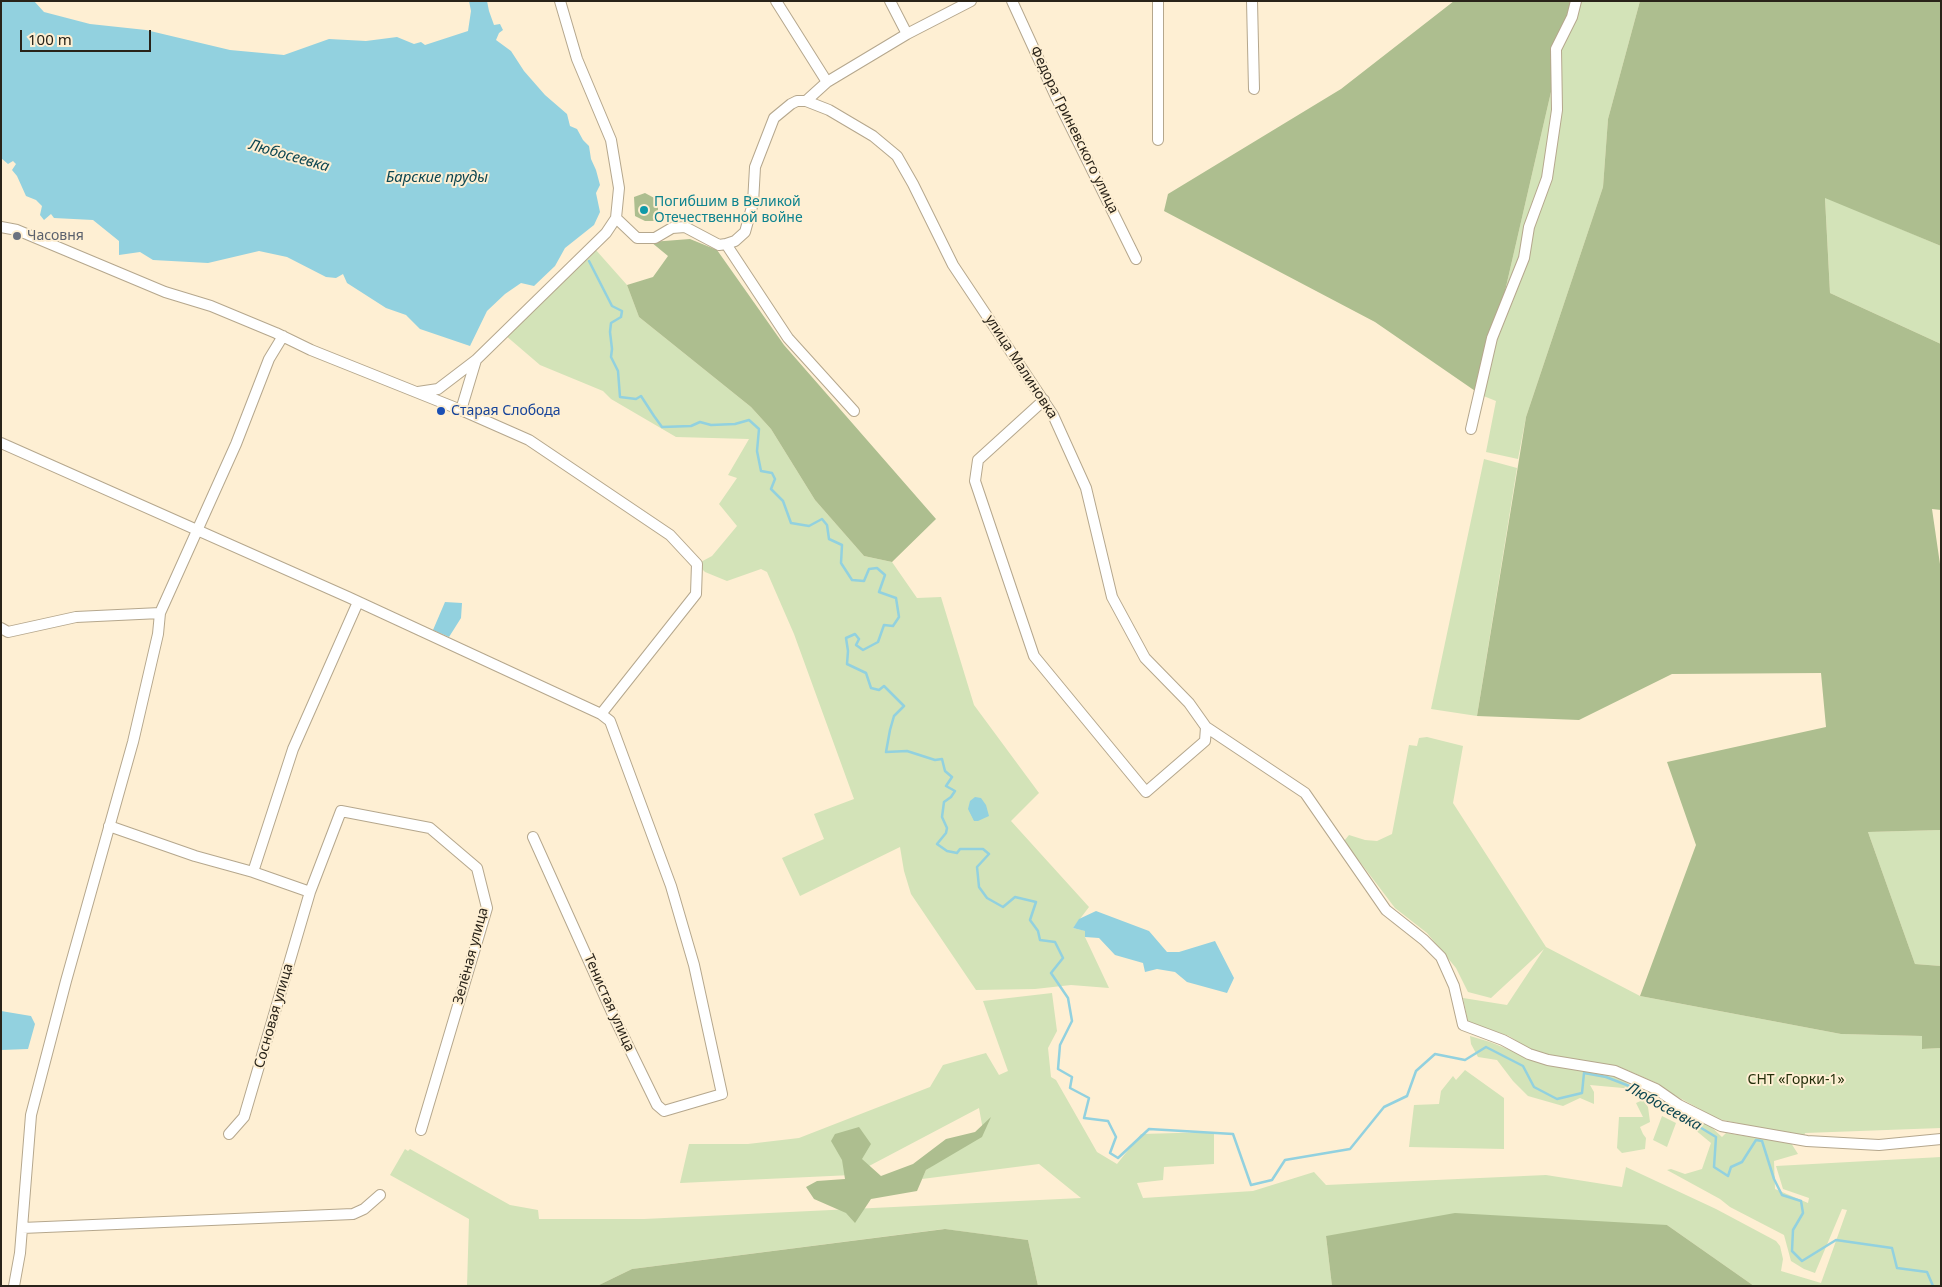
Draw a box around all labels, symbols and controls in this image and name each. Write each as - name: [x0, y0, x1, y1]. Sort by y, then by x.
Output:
- scale bar: [22, 20, 154, 52]
- text: 100 m: [28, 29, 72, 49]
- street label: Федора Гриневского улица: [1026, 44, 1122, 216]
- water label: Любосеевка: [247, 136, 331, 176]
- water label: Барские пруды: [386, 169, 488, 187]
- place label: Погибшим в Великой Отечественной войне: [654, 194, 803, 226]
- marker: Погибшим в Великой Отечественной войне: [638, 204, 650, 216]
- place label: Часовня: [27, 228, 84, 244]
- marker: Часовня: [11, 230, 23, 242]
- street label: улица Малиновка: [981, 312, 1061, 422]
- place label: Старая Слобода: [451, 403, 561, 419]
- marker: Старая Слобода: [435, 405, 447, 417]
- street label: Зелёная улица: [450, 906, 492, 1006]
- street label: Тенистая улица: [580, 952, 638, 1054]
- street label: Сосновая улица: [251, 962, 297, 1070]
- park label: СНТ «Горки-1»: [1747, 1072, 1845, 1088]
- water label: Любосеевка: [1623, 1079, 1705, 1135]

